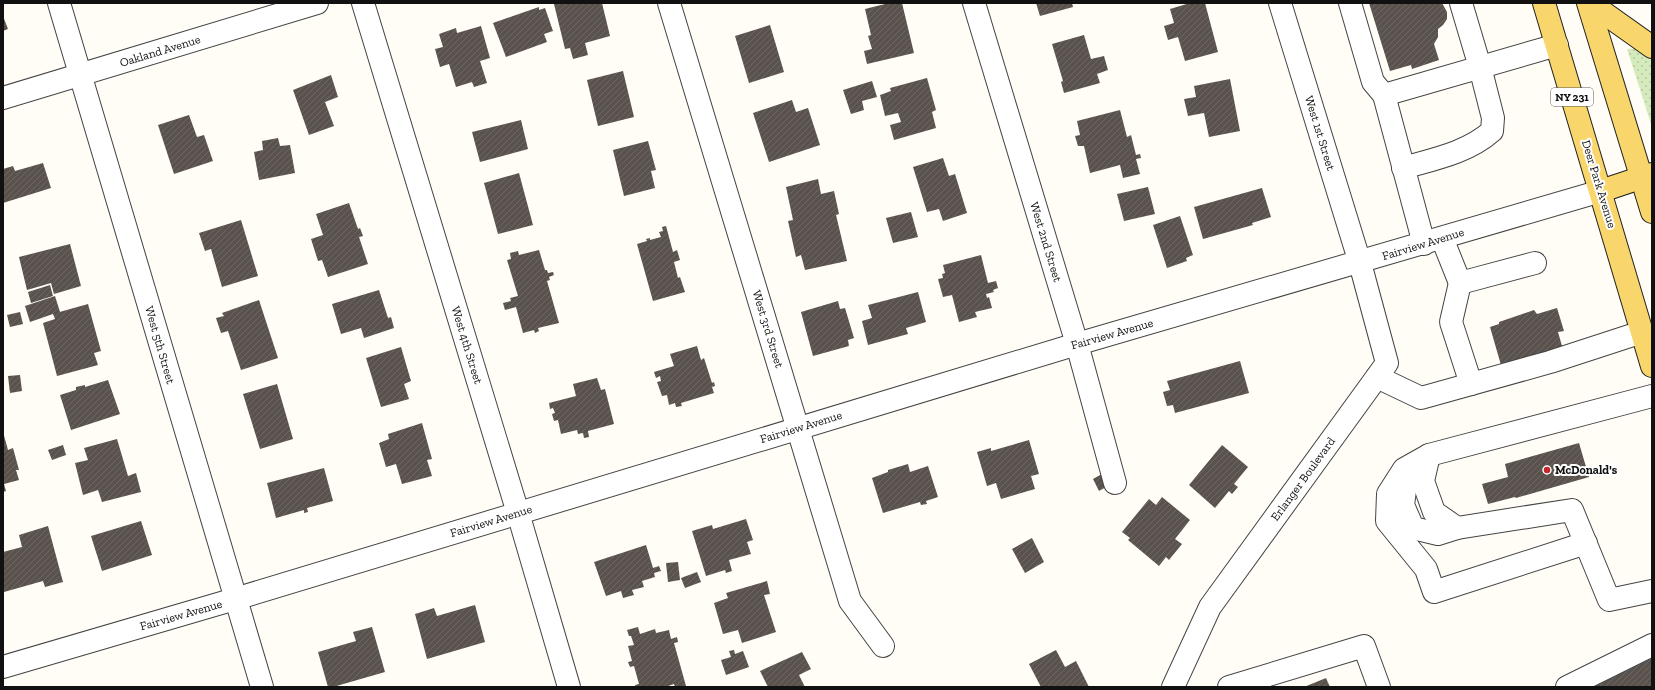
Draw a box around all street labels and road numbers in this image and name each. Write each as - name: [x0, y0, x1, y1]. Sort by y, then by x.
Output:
- street label: Oakland Avenue: [118, 32, 202, 70]
- road number: NY 231: [1551, 88, 1593, 106]
- street label: West 1st Street: [1302, 94, 1338, 173]
- street label: Deer Park Avenue: [1579, 138, 1619, 230]
- street label: West 2nd Street: [1027, 200, 1065, 284]
- street label: Fairview Avenue: [1380, 225, 1466, 263]
- street label: West 3rd Street: [750, 288, 787, 370]
- street label: West 5th Street: [142, 304, 178, 386]
- street label: West 4th Street: [449, 304, 486, 386]
- street label: Fairview Avenue: [1069, 315, 1155, 352]
- street label: Fairview Avenue: [758, 408, 844, 446]
- street label: Erlanger Boulevard: [1268, 434, 1338, 524]
- street label: Fairview Avenue: [448, 502, 534, 540]
- street label: Fairview Avenue: [138, 596, 224, 633]

